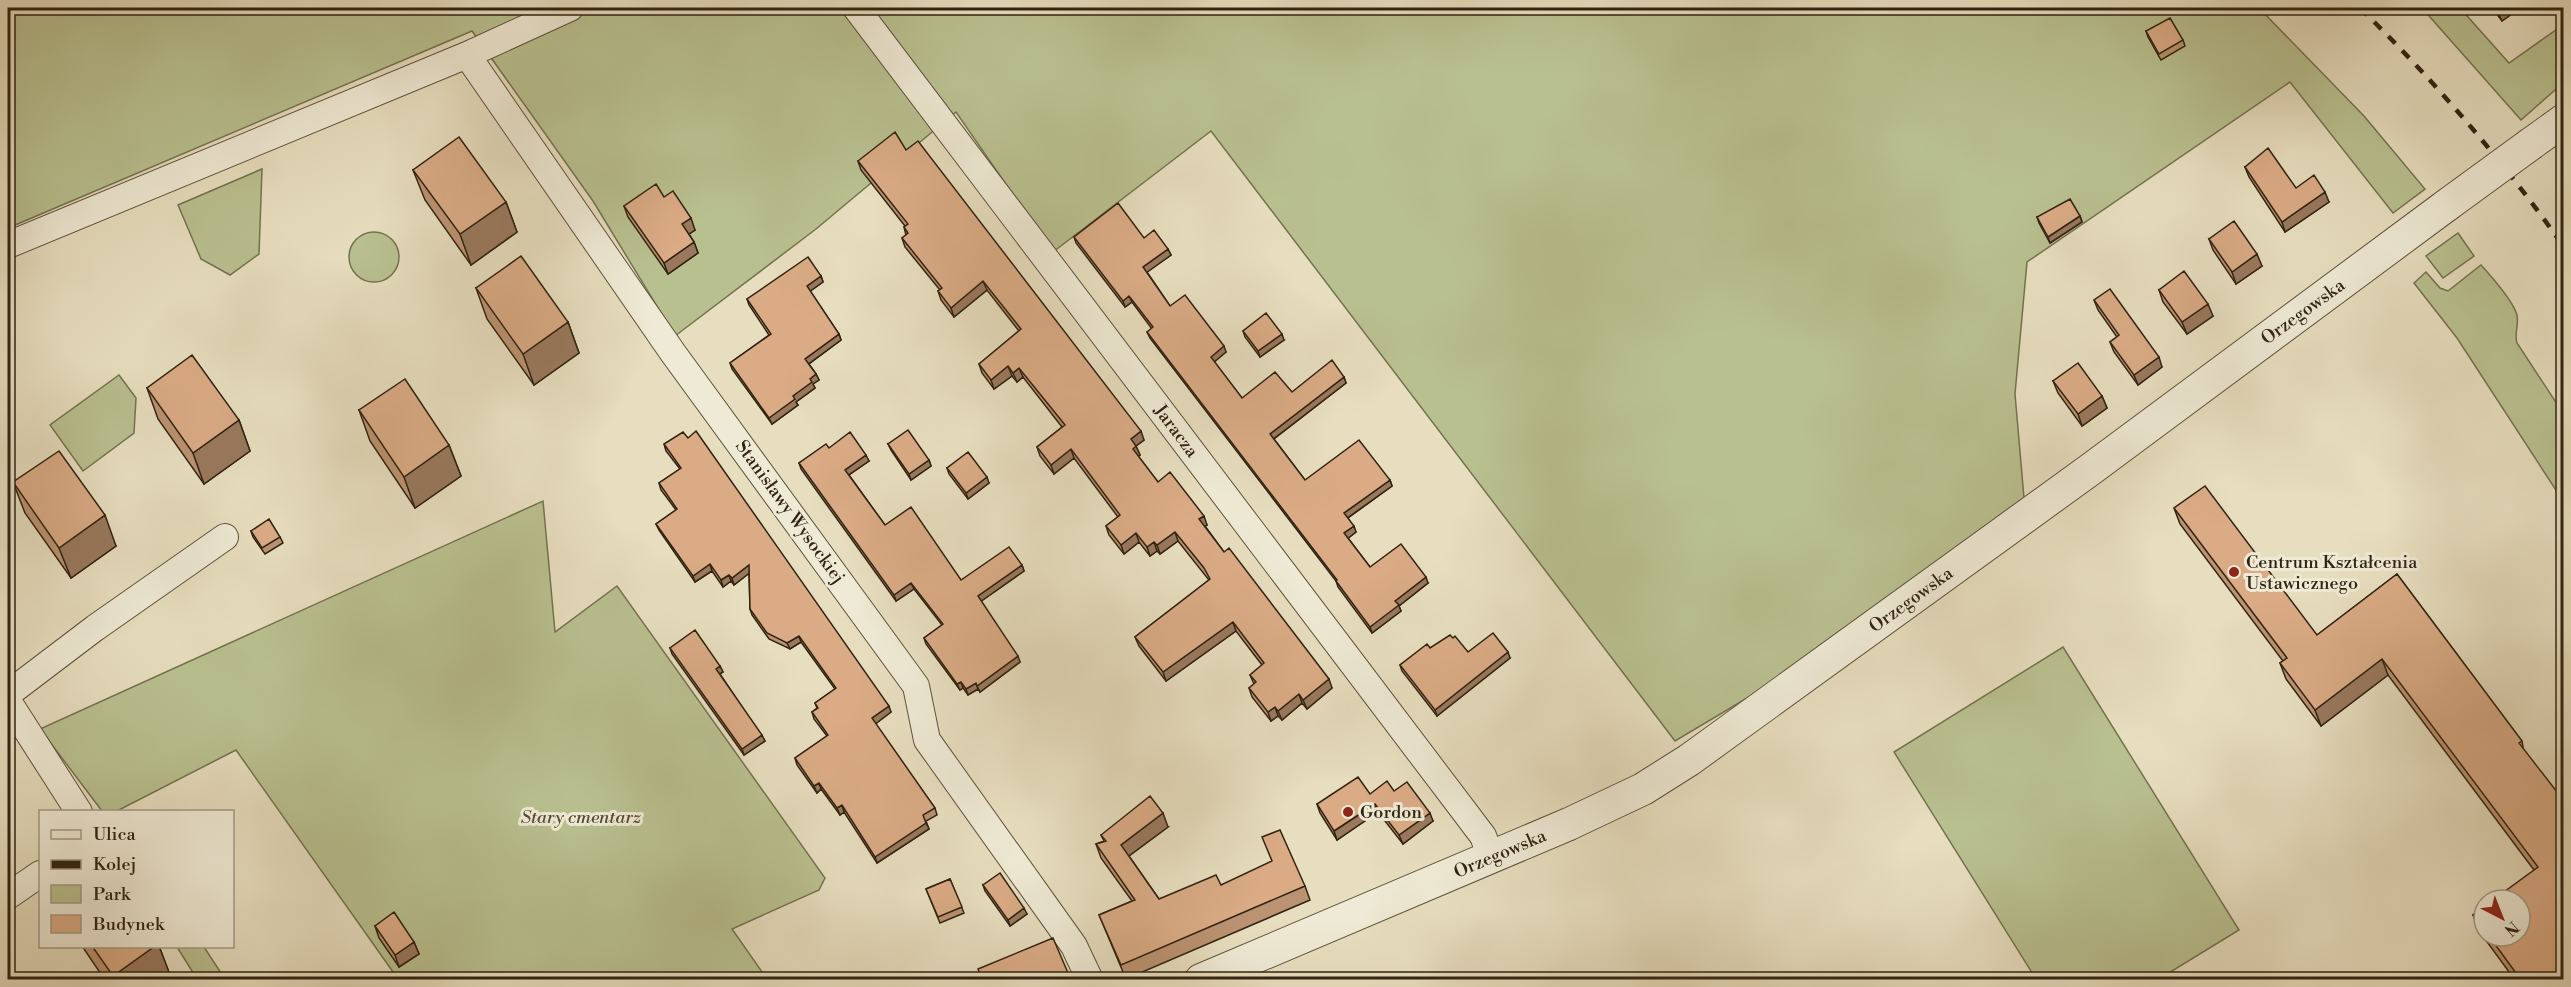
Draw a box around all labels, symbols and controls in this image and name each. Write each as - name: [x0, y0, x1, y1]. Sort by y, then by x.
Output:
- street label: Orzegowska: [2256, 273, 2350, 350]
- street label: Jaracza: [1148, 399, 1204, 463]
- street label: Stanisławy Wysockiej: [730, 436, 850, 588]
- place label: Centrum Kształcenia Ustawicznego: [2246, 551, 2418, 595]
- street label: Orzegowska: [1864, 561, 1958, 638]
- marker: Centrum Kształcenia Ustawicznego: [2227, 565, 2241, 579]
- place label: Gordon: [1360, 801, 1422, 824]
- marker: Gordon: [1341, 805, 1355, 819]
- park label: Stary cmentarz: [521, 806, 642, 829]
- legend: [39, 810, 234, 948]
- text: Ulica: [93, 823, 137, 846]
- street label: Orzegowska: [1450, 824, 1551, 884]
- text: Kolej: [93, 853, 136, 876]
- text: Park: [93, 883, 132, 906]
- north arrow: [2472, 888, 2532, 948]
- text: Budynek: [92, 913, 166, 936]
- text: N: [2500, 917, 2523, 940]

